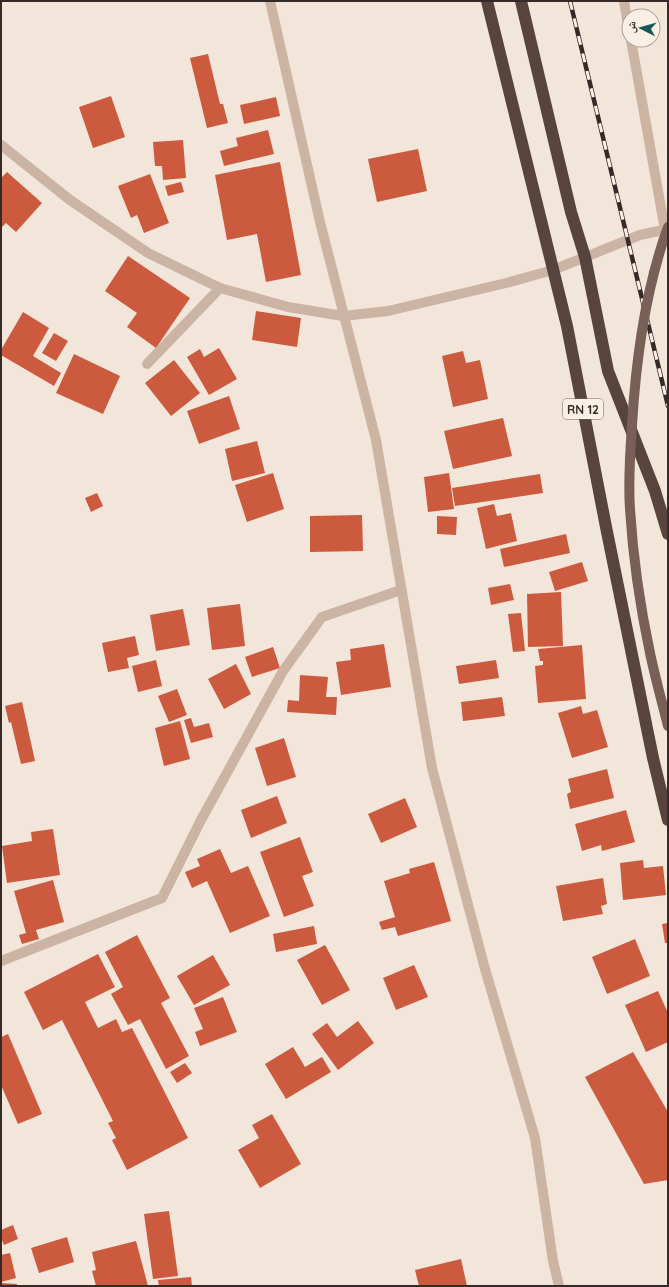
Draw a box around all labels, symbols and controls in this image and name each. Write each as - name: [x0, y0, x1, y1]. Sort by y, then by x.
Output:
- north arrow: [621, 8, 661, 48]
- text: ش: [623, 20, 640, 34]
- road number: RN 12: [563, 399, 603, 419]

